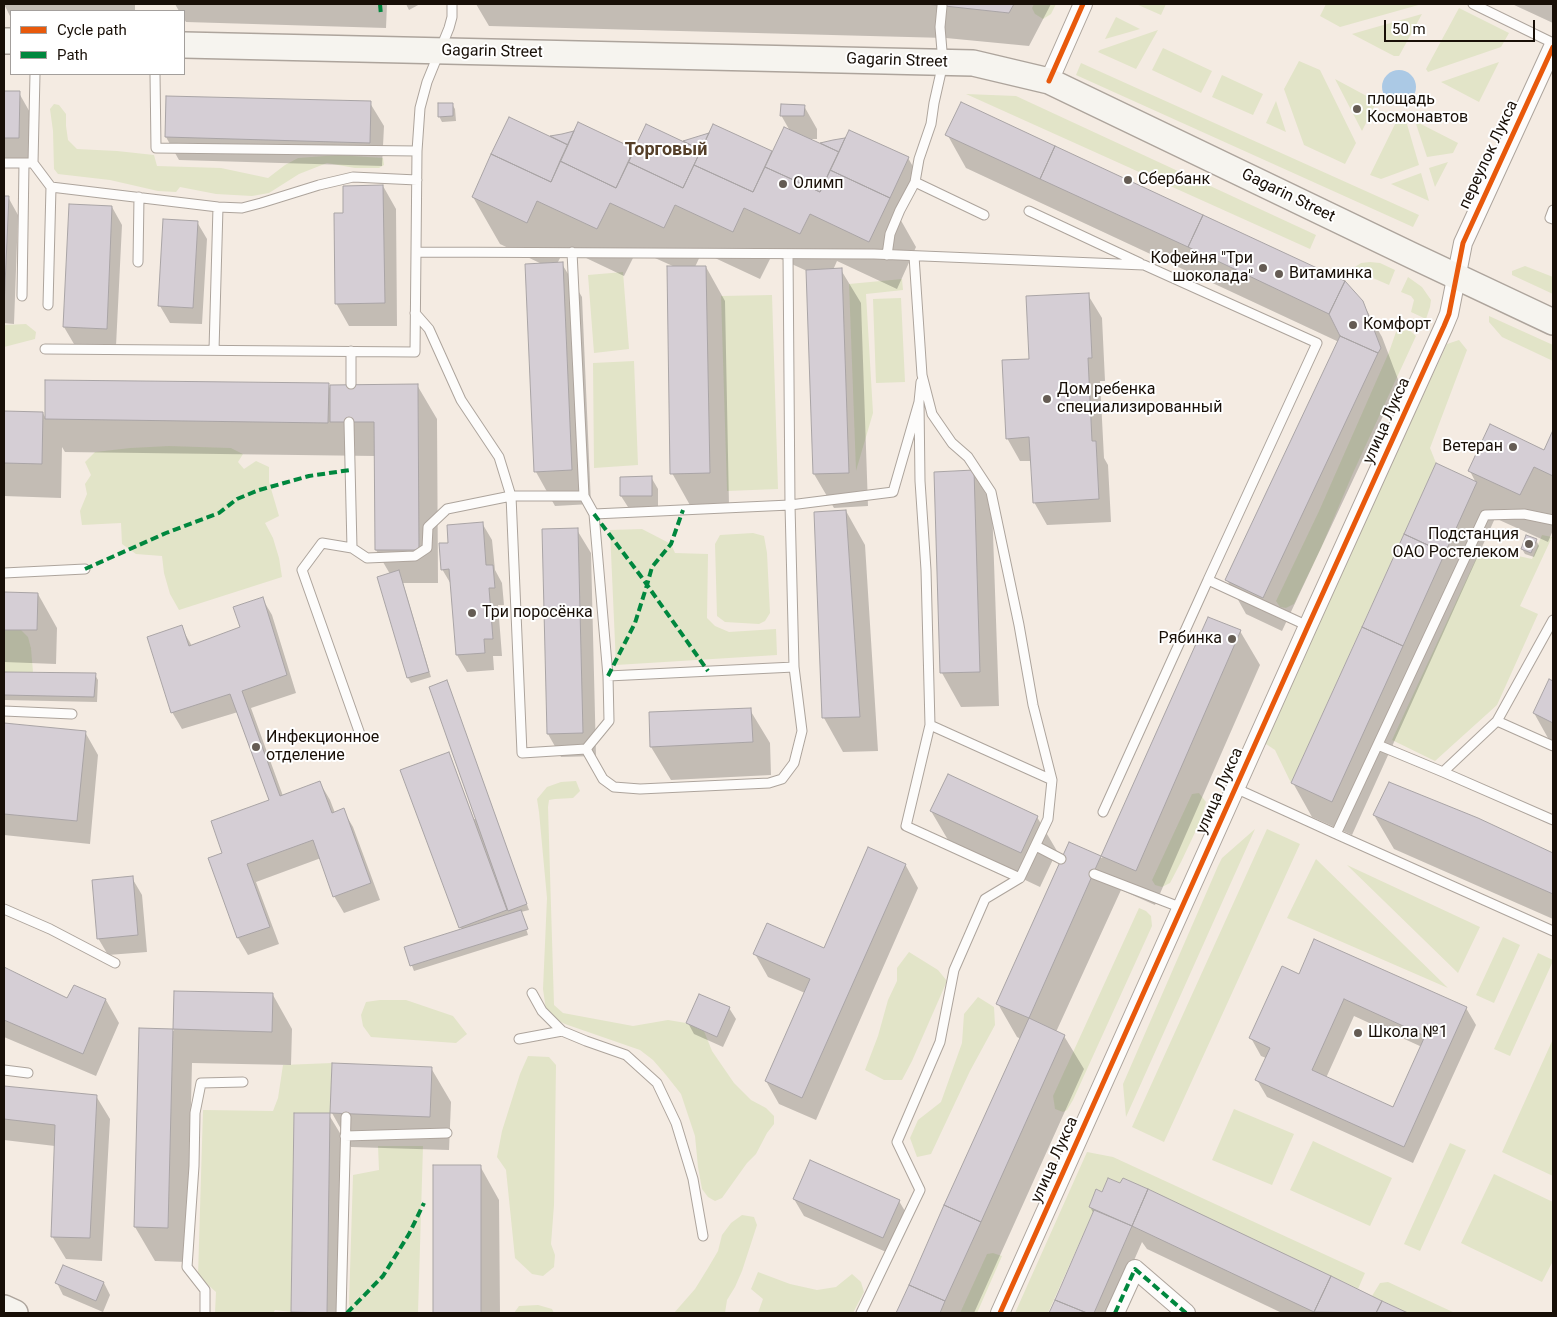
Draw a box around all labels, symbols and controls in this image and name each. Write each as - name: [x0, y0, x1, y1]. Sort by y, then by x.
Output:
- legend: [10, 10, 185, 75]
- scale bar: [1387, 10, 1538, 42]
- text: 50 m: [1392, 20, 1426, 38]
- text: Cycle path: [57, 21, 127, 39]
- street label: Gagarin Street: [441, 42, 543, 62]
- text: Path: [57, 46, 88, 64]
- street label: Gagarin Street: [846, 50, 948, 72]
- place label: площадь Космонавтов: [1367, 90, 1468, 128]
- street label: переулок Лукса: [1455, 98, 1523, 212]
- marker: площадь Космонавтов: [1351, 103, 1363, 115]
- district label: Торговый: [625, 139, 707, 161]
- street label: Gagarin Street: [1238, 165, 1338, 227]
- place label: Сбербанк: [1138, 170, 1210, 190]
- place label: Олимп: [793, 174, 844, 194]
- marker: Сбербанк: [1122, 174, 1134, 186]
- marker: Олимп: [777, 178, 789, 190]
- place label: Кофейня "Три шоколада": [1150, 249, 1253, 287]
- marker: Кофейня "Три шоколада": [1257, 262, 1269, 274]
- place label: Витаминка: [1289, 264, 1372, 284]
- marker: Витаминка: [1273, 268, 1285, 280]
- place label: Комфорт: [1363, 315, 1431, 335]
- marker: Комфорт: [1347, 319, 1359, 331]
- street label: улица Лукса: [1359, 375, 1415, 467]
- place label: Дом ребенка специализированный: [1057, 380, 1222, 418]
- marker: Дом ребенка специализированный: [1041, 393, 1053, 405]
- place label: Ветеран: [1442, 437, 1503, 457]
- marker: Ветеран: [1507, 441, 1519, 453]
- place label: Подстанция ОАО Ростелеком: [1393, 525, 1519, 563]
- marker: Подстанция ОАО Ростелеком: [1523, 538, 1535, 550]
- place label: Три поросёнка: [482, 603, 593, 623]
- marker: Три поросёнка: [466, 607, 478, 619]
- place label: Рябинка: [1159, 629, 1222, 649]
- marker: Рябинка: [1226, 633, 1238, 645]
- place label: Инфекционное отделение: [266, 728, 379, 766]
- marker: Инфекционное отделение: [250, 741, 262, 753]
- street label: улица Лукса: [1192, 745, 1248, 837]
- place label: Школа №1: [1368, 1023, 1448, 1043]
- marker: Школа №1: [1352, 1027, 1364, 1039]
- street label: улица Лукса: [1027, 1114, 1083, 1206]

